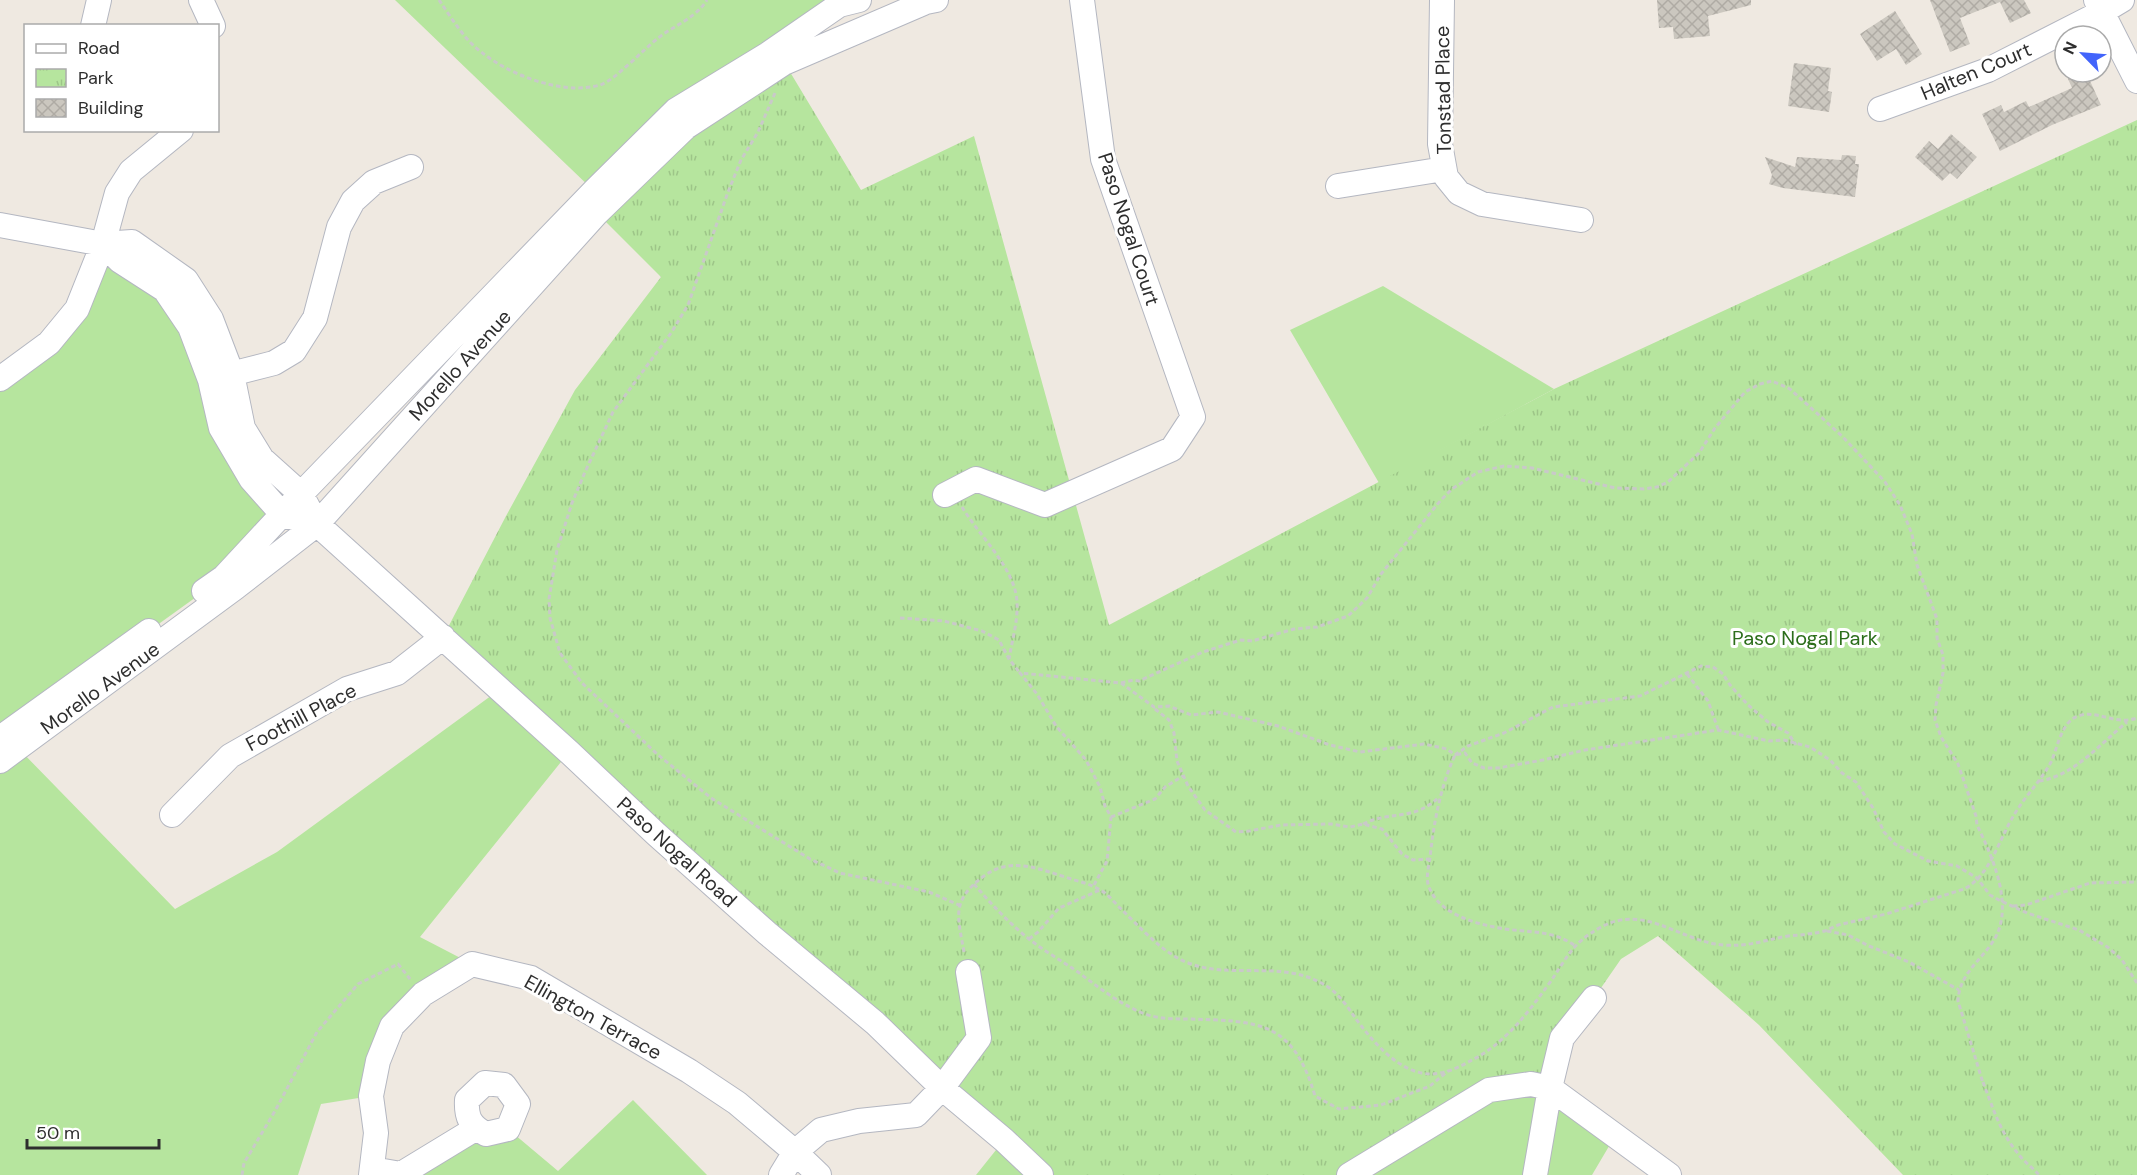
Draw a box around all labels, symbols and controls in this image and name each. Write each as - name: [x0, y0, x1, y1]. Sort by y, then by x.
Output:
- legend: [24, 24, 219, 132]
- north arrow: [2053, 24, 2113, 84]
- street label: Tonstad Place: [1429, 25, 1457, 155]
- text: Road: [78, 36, 120, 60]
- street label: Halten Court: [1917, 36, 2035, 106]
- text: N: [2058, 38, 2082, 58]
- text: Park: [78, 66, 114, 90]
- text: Building: [78, 96, 143, 120]
- street label: Paso Nogal Court: [1092, 149, 1166, 309]
- street label: Morello Avenue: [403, 304, 517, 426]
- park label: Paso Nogal Park: [1732, 625, 1878, 651]
- street label: Morello Avenue: [35, 636, 165, 740]
- street label: Foothill Place: [241, 677, 361, 757]
- street label: Paso Nogal Road: [611, 791, 743, 913]
- street label: Ellington Terrace: [520, 969, 666, 1065]
- scale bar: [27, 1112, 159, 1150]
- text: 50 m: [36, 1121, 80, 1145]

